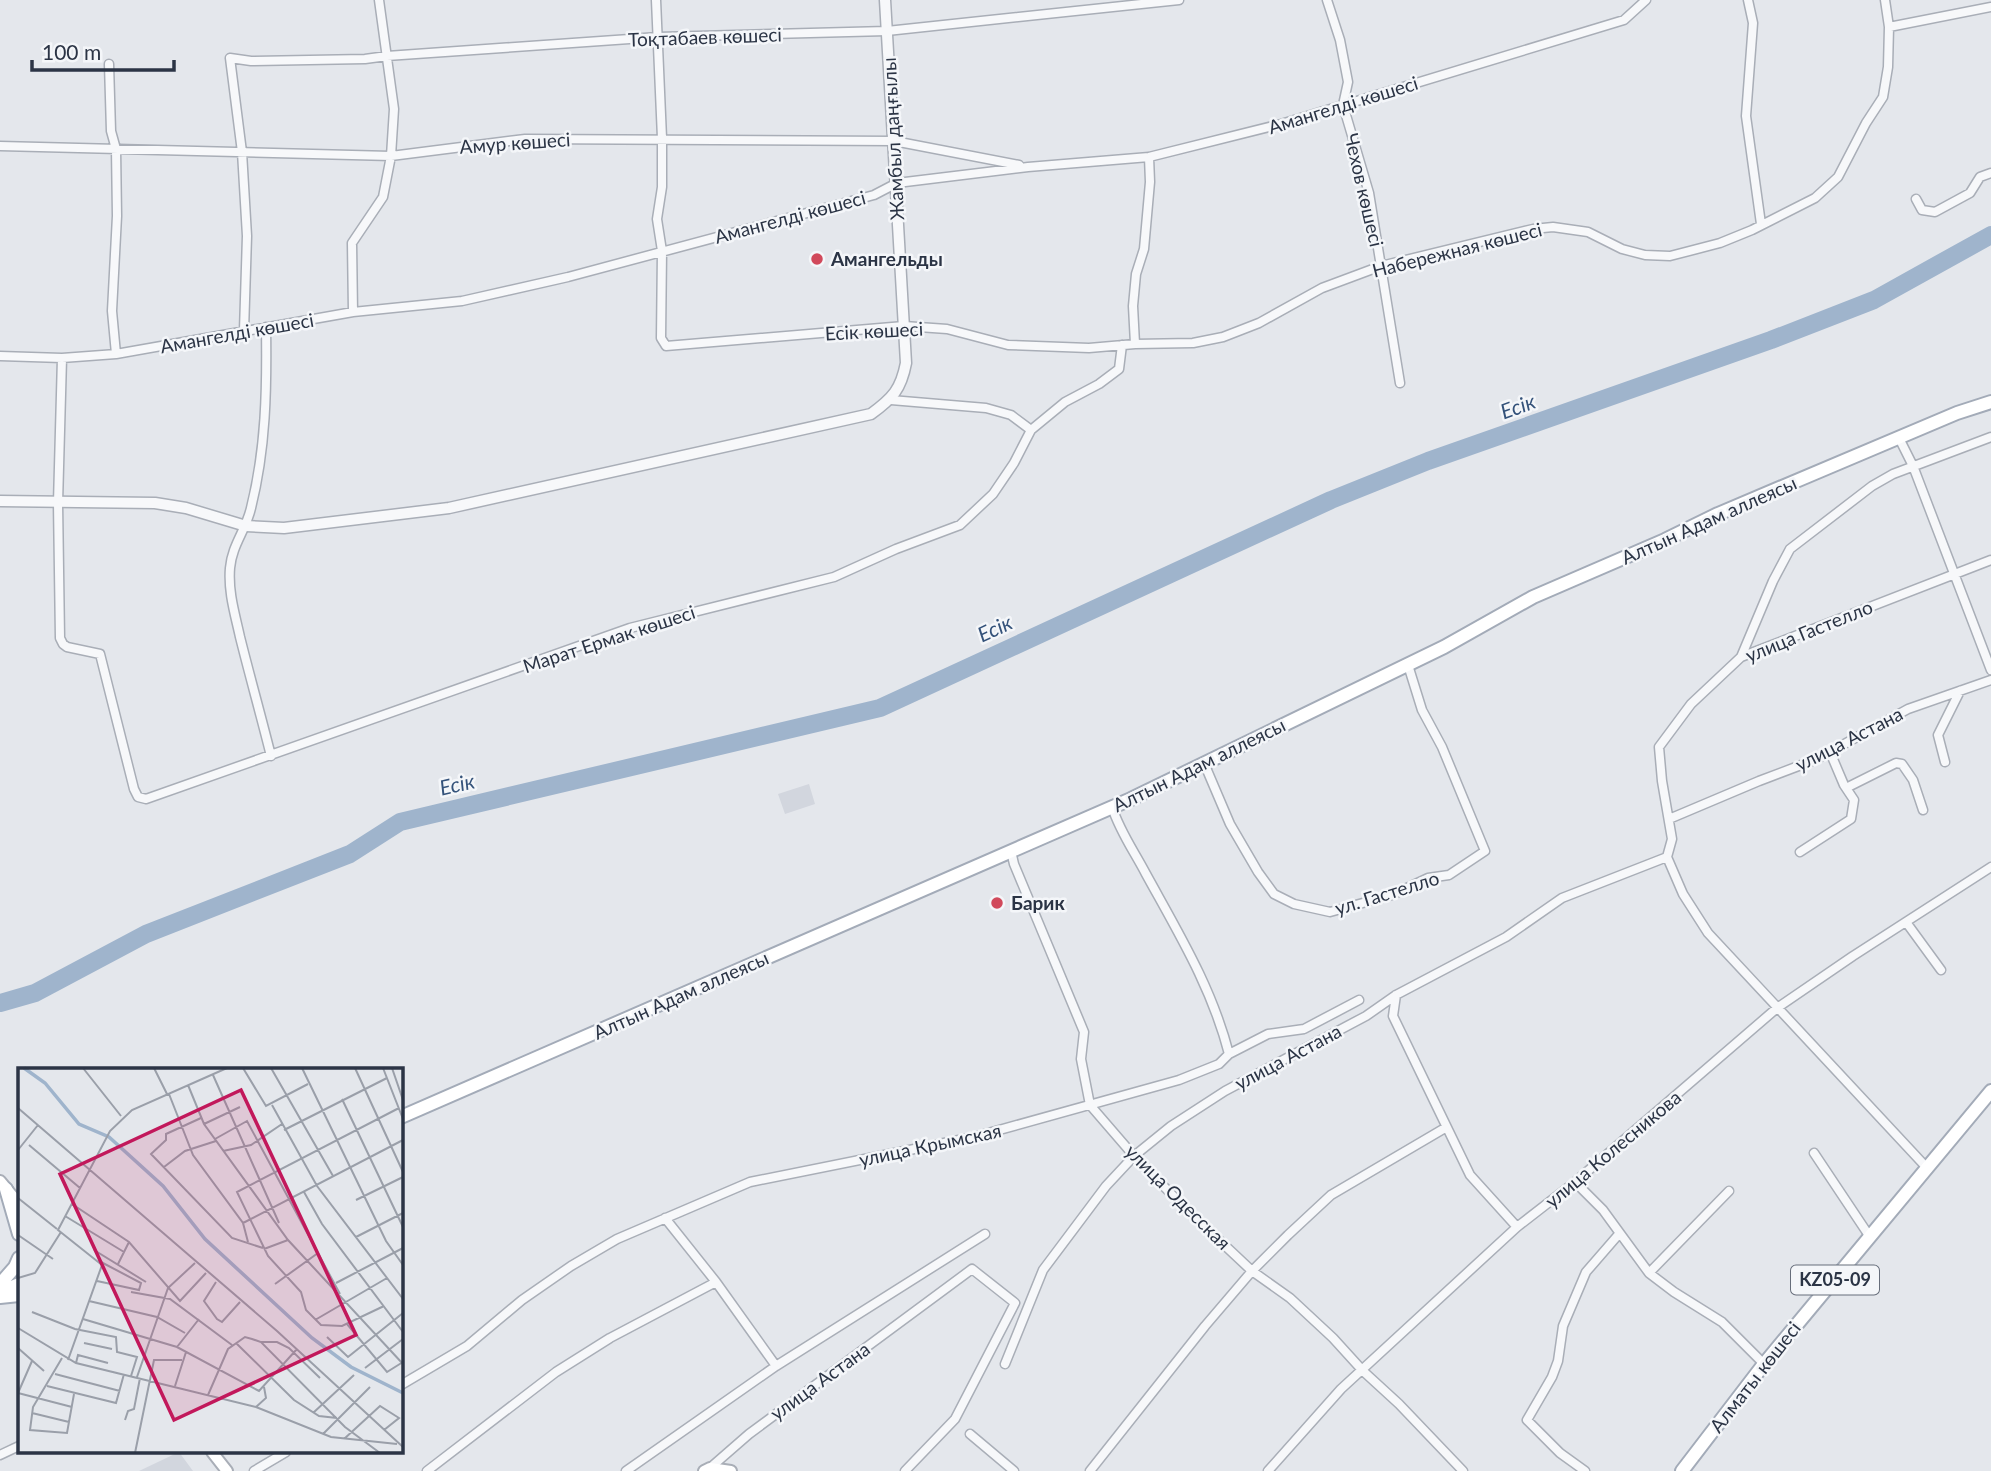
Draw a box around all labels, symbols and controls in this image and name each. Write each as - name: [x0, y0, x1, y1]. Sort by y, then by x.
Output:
- street label: Тоқтабаев көшесі: [628, 22, 782, 51]
- scale bar: [32, 28, 173, 72]
- text: 100 m: [42, 39, 101, 64]
- street label: Жамбыл даңғылы: [877, 57, 908, 221]
- street label: Амангелді көшесі: [1265, 71, 1421, 138]
- street label: Амур көшесі: [459, 127, 571, 158]
- street label: Чехов көшесі: [1340, 131, 1389, 249]
- street label: Амангелді көшесі: [712, 185, 868, 248]
- street label: Набережная көшесі: [1370, 217, 1544, 282]
- place label: Амангельды: [830, 247, 943, 270]
- marker: Амангельды: [809, 251, 825, 267]
- street label: Амангелді көшесі: [158, 308, 316, 357]
- street label: Есік көшесі: [824, 316, 924, 345]
- water label: Есік: [1497, 388, 1538, 423]
- street label: Алтын Адам аллеясы: [1618, 471, 1800, 569]
- street label: улица Гастелло: [1742, 595, 1876, 666]
- street label: Марат Ермак көшесі: [520, 600, 698, 677]
- water label: Есік: [973, 609, 1016, 646]
- street label: улица Астана: [1791, 702, 1906, 775]
- street label: Алтын Адам аллеясы: [1109, 713, 1289, 816]
- water label: Есік: [437, 767, 477, 800]
- street label: ул. Гастелло: [1332, 866, 1442, 919]
- place label: Барик: [1011, 891, 1065, 914]
- marker: Барик: [989, 895, 1005, 911]
- street label: Алтын Адам аллеясы: [590, 946, 772, 1044]
- street label: улица Астана: [1230, 1019, 1345, 1094]
- inset map: [18, 1068, 402, 1454]
- street label: улица Колесникова: [1540, 1085, 1685, 1212]
- street label: улица Крымская: [857, 1118, 1003, 1171]
- street label: улица Одесская: [1121, 1139, 1236, 1254]
- road number: KZ05-09: [1791, 1266, 1879, 1294]
- street label: Алматы көшесі: [1704, 1317, 1805, 1437]
- street label: улица Астана: [765, 1337, 874, 1424]

